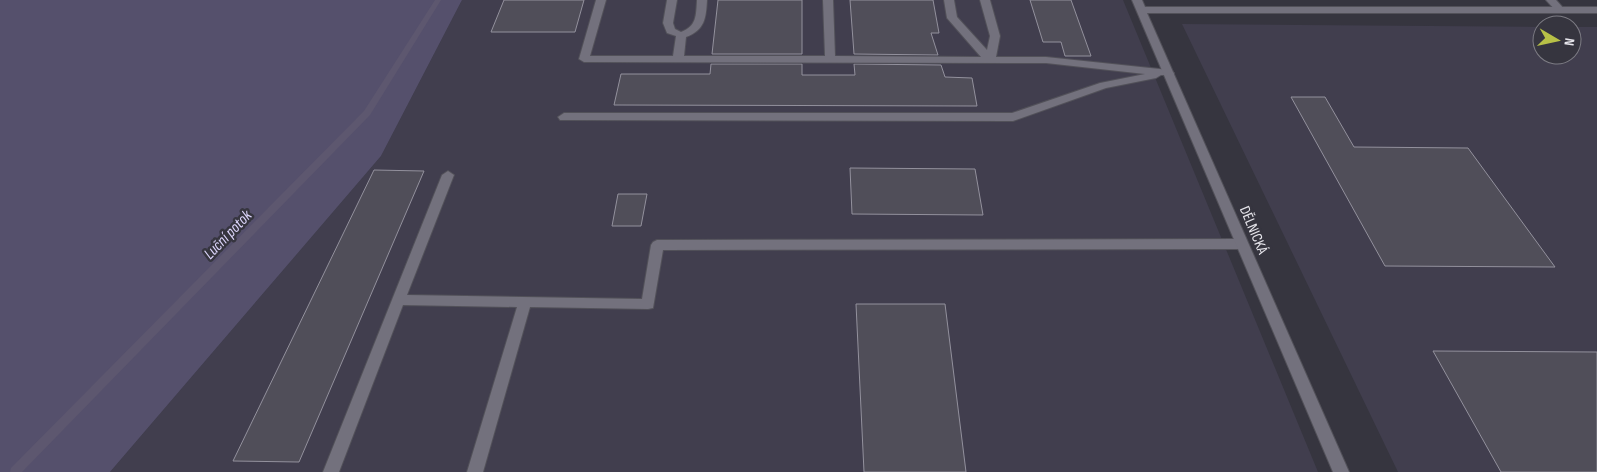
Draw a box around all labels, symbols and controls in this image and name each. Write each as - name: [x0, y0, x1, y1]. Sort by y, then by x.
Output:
- north arrow: [1532, 15, 1582, 65]
- text: N: [1560, 37, 1578, 47]
- street label: DĚLNICKÁ: [1235, 203, 1272, 258]
- water label: Luční potok: [200, 206, 257, 264]

